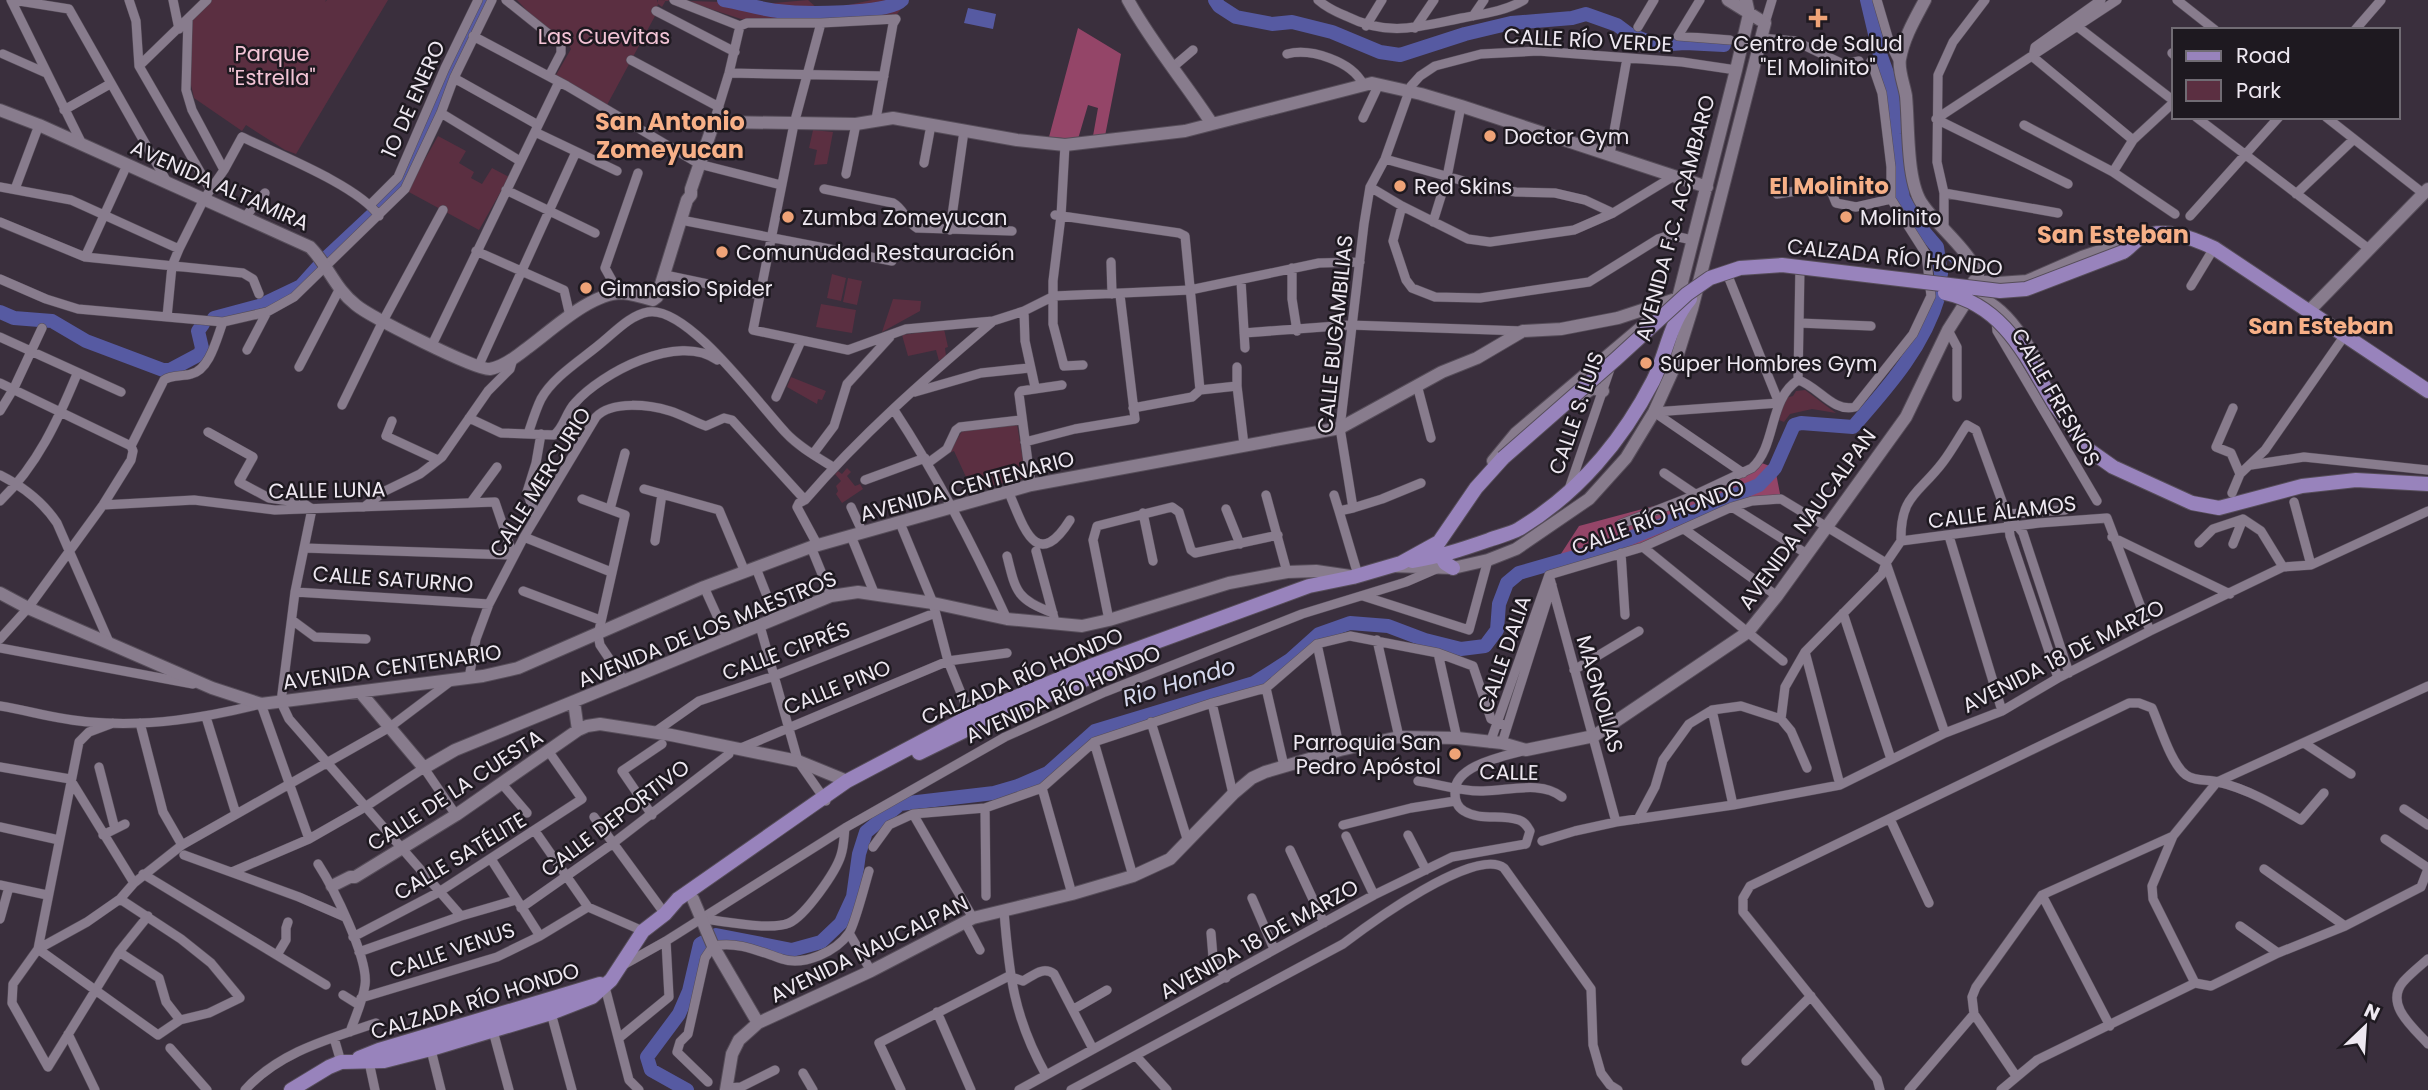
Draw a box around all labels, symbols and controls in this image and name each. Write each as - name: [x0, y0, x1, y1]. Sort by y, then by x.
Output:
- marker: Centro de Salud "El Molinito": [1808, 8, 1828, 28]
- street label: CALLE RÍO VERDE: [1503, 21, 1673, 59]
- park label: Las Cuevitas: [538, 22, 670, 51]
- legend: [2172, 28, 2400, 119]
- place label: Centro de Salud "El Molinito": [1733, 29, 1903, 82]
- street label: 1O DE ENERO: [374, 36, 452, 162]
- park label: Parque "Estrella": [228, 39, 316, 92]
- text: Road: [2236, 41, 2291, 70]
- text: Park: [2236, 76, 2281, 105]
- street label: AVENIDA F.C. ACAMBARO: [1628, 92, 1722, 344]
- district label: San Antonio Zomeyucan: [595, 105, 745, 166]
- place label: Doctor Gym: [1504, 122, 1629, 151]
- marker: Doctor Gym: [1482, 128, 1498, 144]
- street label: AVENIDA ALTAMIRA: [126, 133, 314, 237]
- district label: El Molinito: [1769, 170, 1889, 202]
- place label: Red Skins: [1414, 172, 1512, 201]
- marker: Red Skins: [1392, 178, 1408, 194]
- place label: Zumba Zomeyucan: [802, 203, 1008, 232]
- place label: Molinito: [1860, 203, 1942, 232]
- marker: Zumba Zomeyucan: [780, 209, 796, 225]
- marker: Molinito: [1838, 209, 1854, 225]
- district label: San Esteban: [2037, 218, 2189, 251]
- street label: CALZADA RÍO HONDO: [1786, 231, 2004, 283]
- street label: CALLE BUGAMBILIAS: [1310, 233, 1360, 435]
- place label: Comunudad Restauración: [736, 238, 1015, 267]
- marker: Comunudad Restauración: [714, 244, 730, 260]
- place label: Gimnasio Spider: [600, 274, 773, 303]
- marker: Gimnasio Spider: [578, 280, 594, 296]
- district label: San Esteban: [2248, 310, 2394, 342]
- street label: CALLE FRESNOS: [2005, 323, 2107, 471]
- street label: CALLE S. LUIS: [1541, 348, 1611, 478]
- place label: Súper Hombres Gym: [1660, 349, 1877, 378]
- marker: Súper Hombres Gym: [1638, 355, 1654, 371]
- street label: CALLE MERCURIO: [482, 402, 598, 562]
- street label: AVENIDA NAUCALPAN: [1731, 423, 1883, 615]
- street label: AVENIDA CENTENARIO: [857, 443, 1077, 529]
- street label: CALLE RÍO HONDO: [1567, 472, 1749, 562]
- street label: CALLE LUNA: [268, 474, 386, 506]
- street label: CALLE ÁLAMOS: [1926, 489, 2078, 535]
- street label: CALLE SATURNO: [312, 559, 474, 599]
- street label: AVENIDA DE LOS MAESTROS: [573, 564, 841, 694]
- street label: CALLE DALIA: [1470, 591, 1538, 717]
- street label: AVENIDA 18 DE MARZO: [1957, 592, 2169, 720]
- street label: CALLE CIPRÉS: [718, 614, 854, 688]
- street label: CALZADA RÍO HONDO: [917, 620, 1127, 732]
- street label: MAGNOLIAS: [1569, 632, 1631, 756]
- street label: AVENIDA CENTENARIO: [281, 637, 503, 697]
- street label: AVENIDA RÍO HONDO: [961, 638, 1165, 750]
- water label: Rio Hondo: [1118, 650, 1240, 714]
- street label: CALLE PINO: [779, 652, 895, 722]
- street label: CALLE DE LA CUESTA: [362, 722, 548, 858]
- place label: Parroquia San Pedro Apóstol: [1293, 728, 1441, 781]
- marker: Parroquia San Pedro Apóstol: [1447, 746, 1463, 762]
- street label: CALLE DEPORTIVO: [535, 753, 695, 883]
- street label: CALLE: [1479, 757, 1539, 787]
- street label: CALLE SATÉLITE: [388, 805, 532, 907]
- street label: AVENIDA 18 DE MARZO: [1154, 872, 1364, 1006]
- street label: AVENIDA NAUCALPAN: [765, 888, 973, 1010]
- street label: CALLE VENUS: [385, 915, 519, 985]
- street label: CALZADA RÍO HONDO: [367, 955, 583, 1047]
- north arrow: [2330, 992, 2400, 1062]
- text: N: [2360, 997, 2384, 1027]

